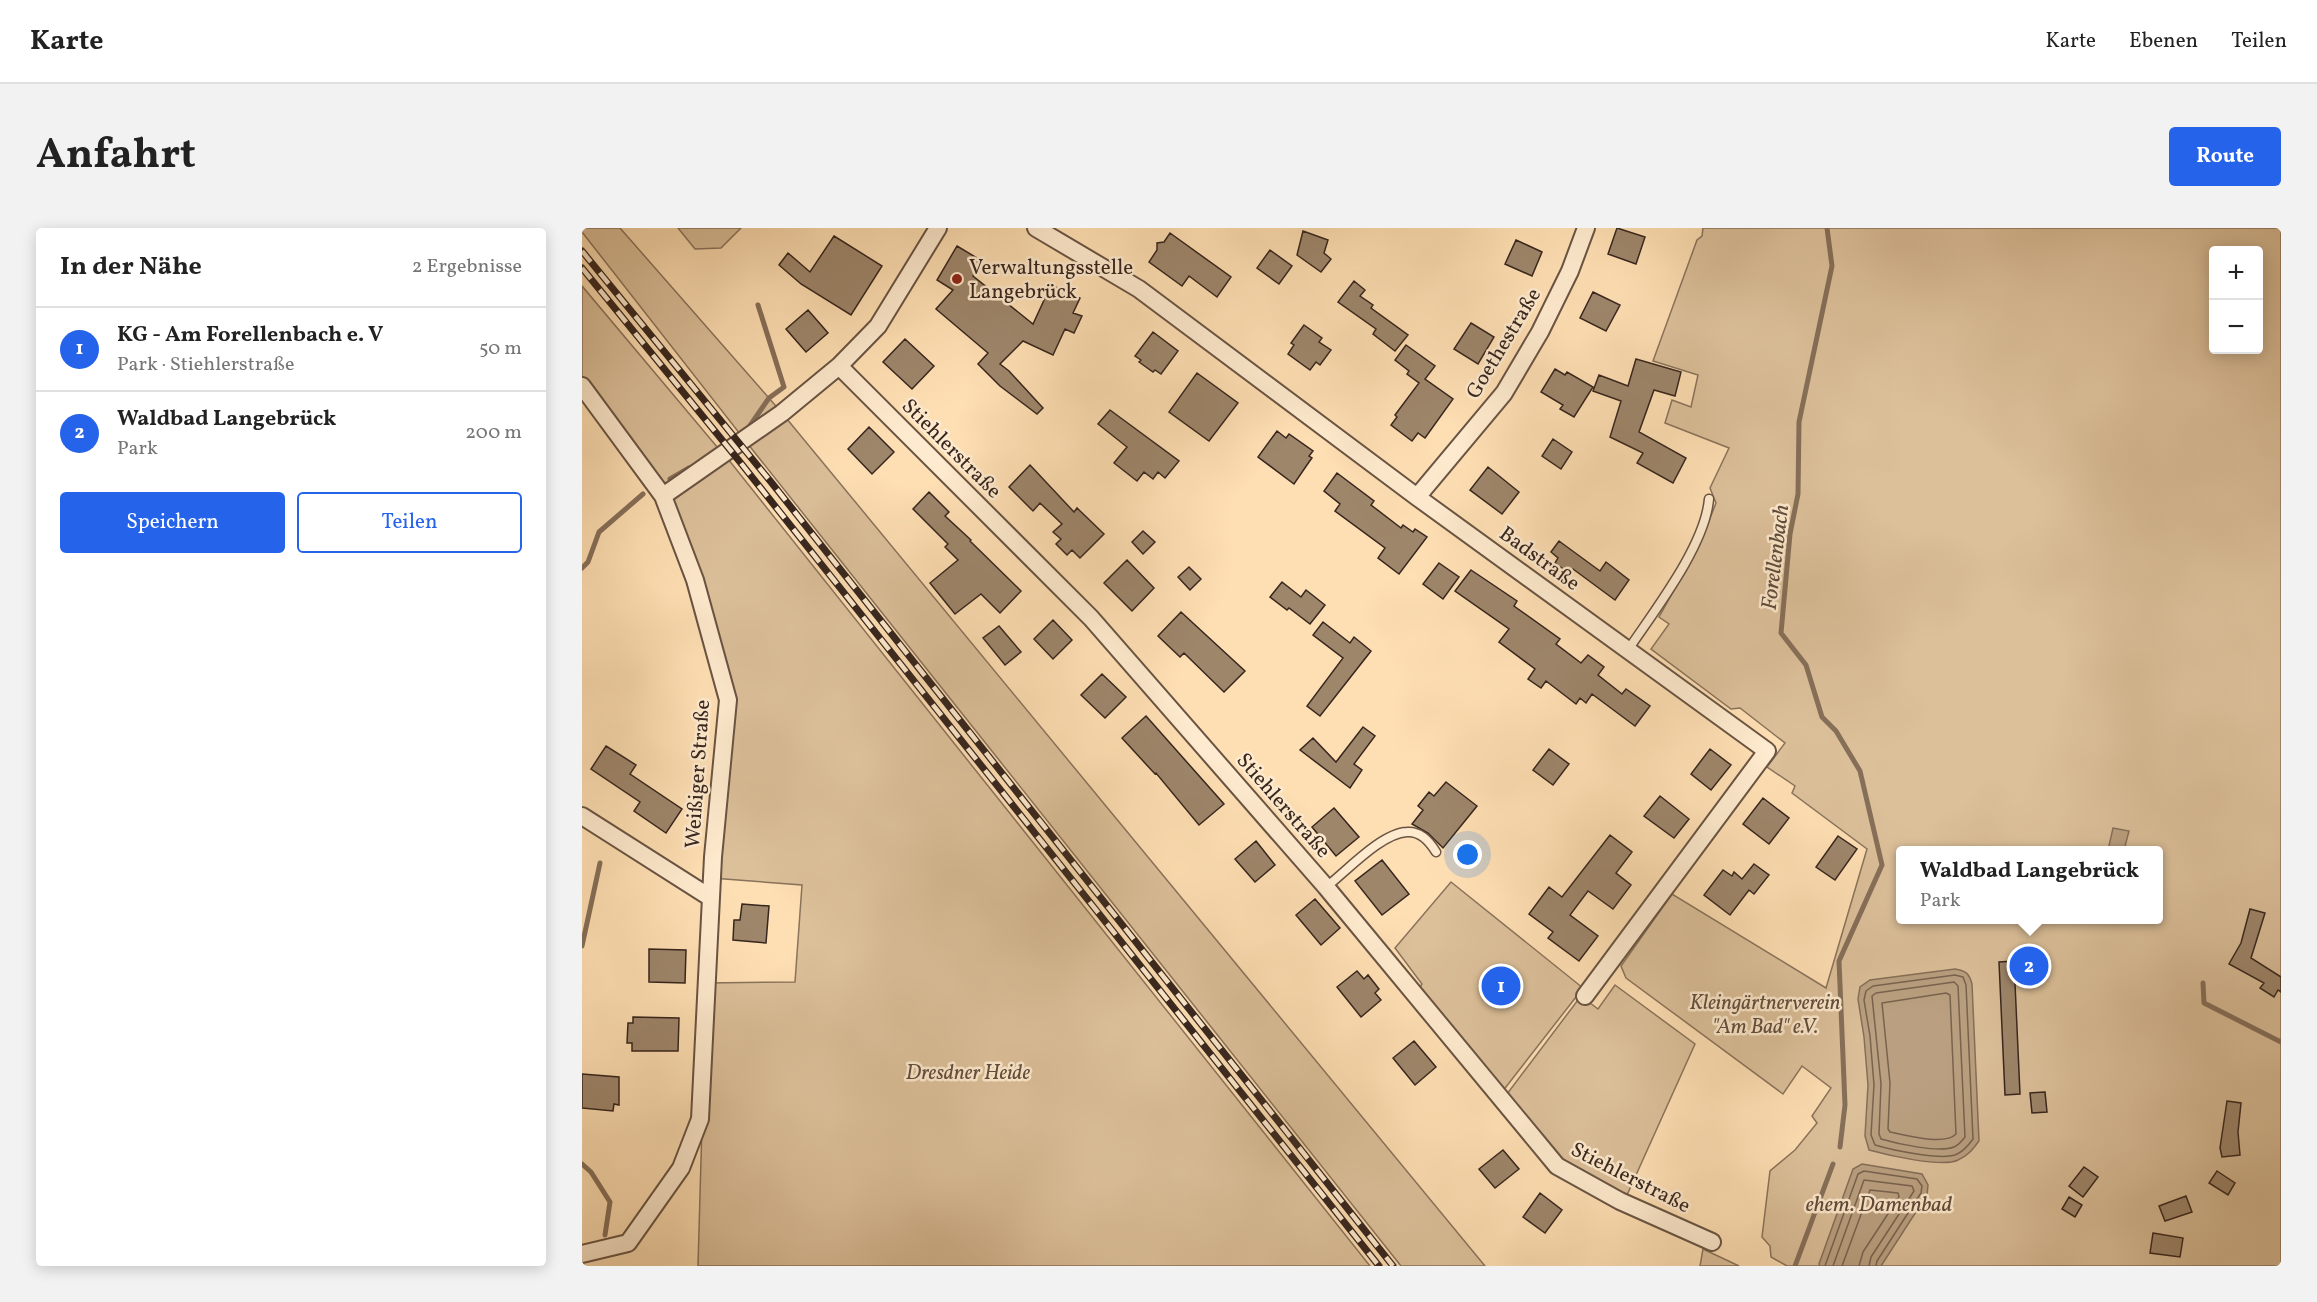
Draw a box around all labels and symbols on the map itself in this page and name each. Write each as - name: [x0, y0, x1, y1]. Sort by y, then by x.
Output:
- place label: Verwaltungsstelle Langebrück: [969, 254, 1133, 307]
- marker: Verwaltungsstelle Langebrück: [950, 272, 964, 286]
- street label: Goethestraße: [1460, 283, 1549, 405]
- street label: Stiehlerstraße: [894, 393, 1008, 506]
- water label: Forellenbach: [1755, 503, 1798, 612]
- street label: Badstraße: [1493, 520, 1586, 598]
- street label: Weißiger Straße: [679, 699, 718, 849]
- street label: Stiehlerstraße: [1229, 747, 1337, 865]
- your location: [1453, 840, 1482, 869]
- pin: 2: [2010, 944, 2048, 988]
- pin: 1: [1482, 964, 1520, 1008]
- park label: Kleingärtnerverein "Am Bad" e.V.: [1690, 989, 1841, 1042]
- park label: Dresdner Heide: [906, 1059, 1030, 1088]
- street label: Stiehlerstraße: [1565, 1136, 1695, 1221]
- water label: ehem. Damenbad: [1806, 1190, 1953, 1221]

